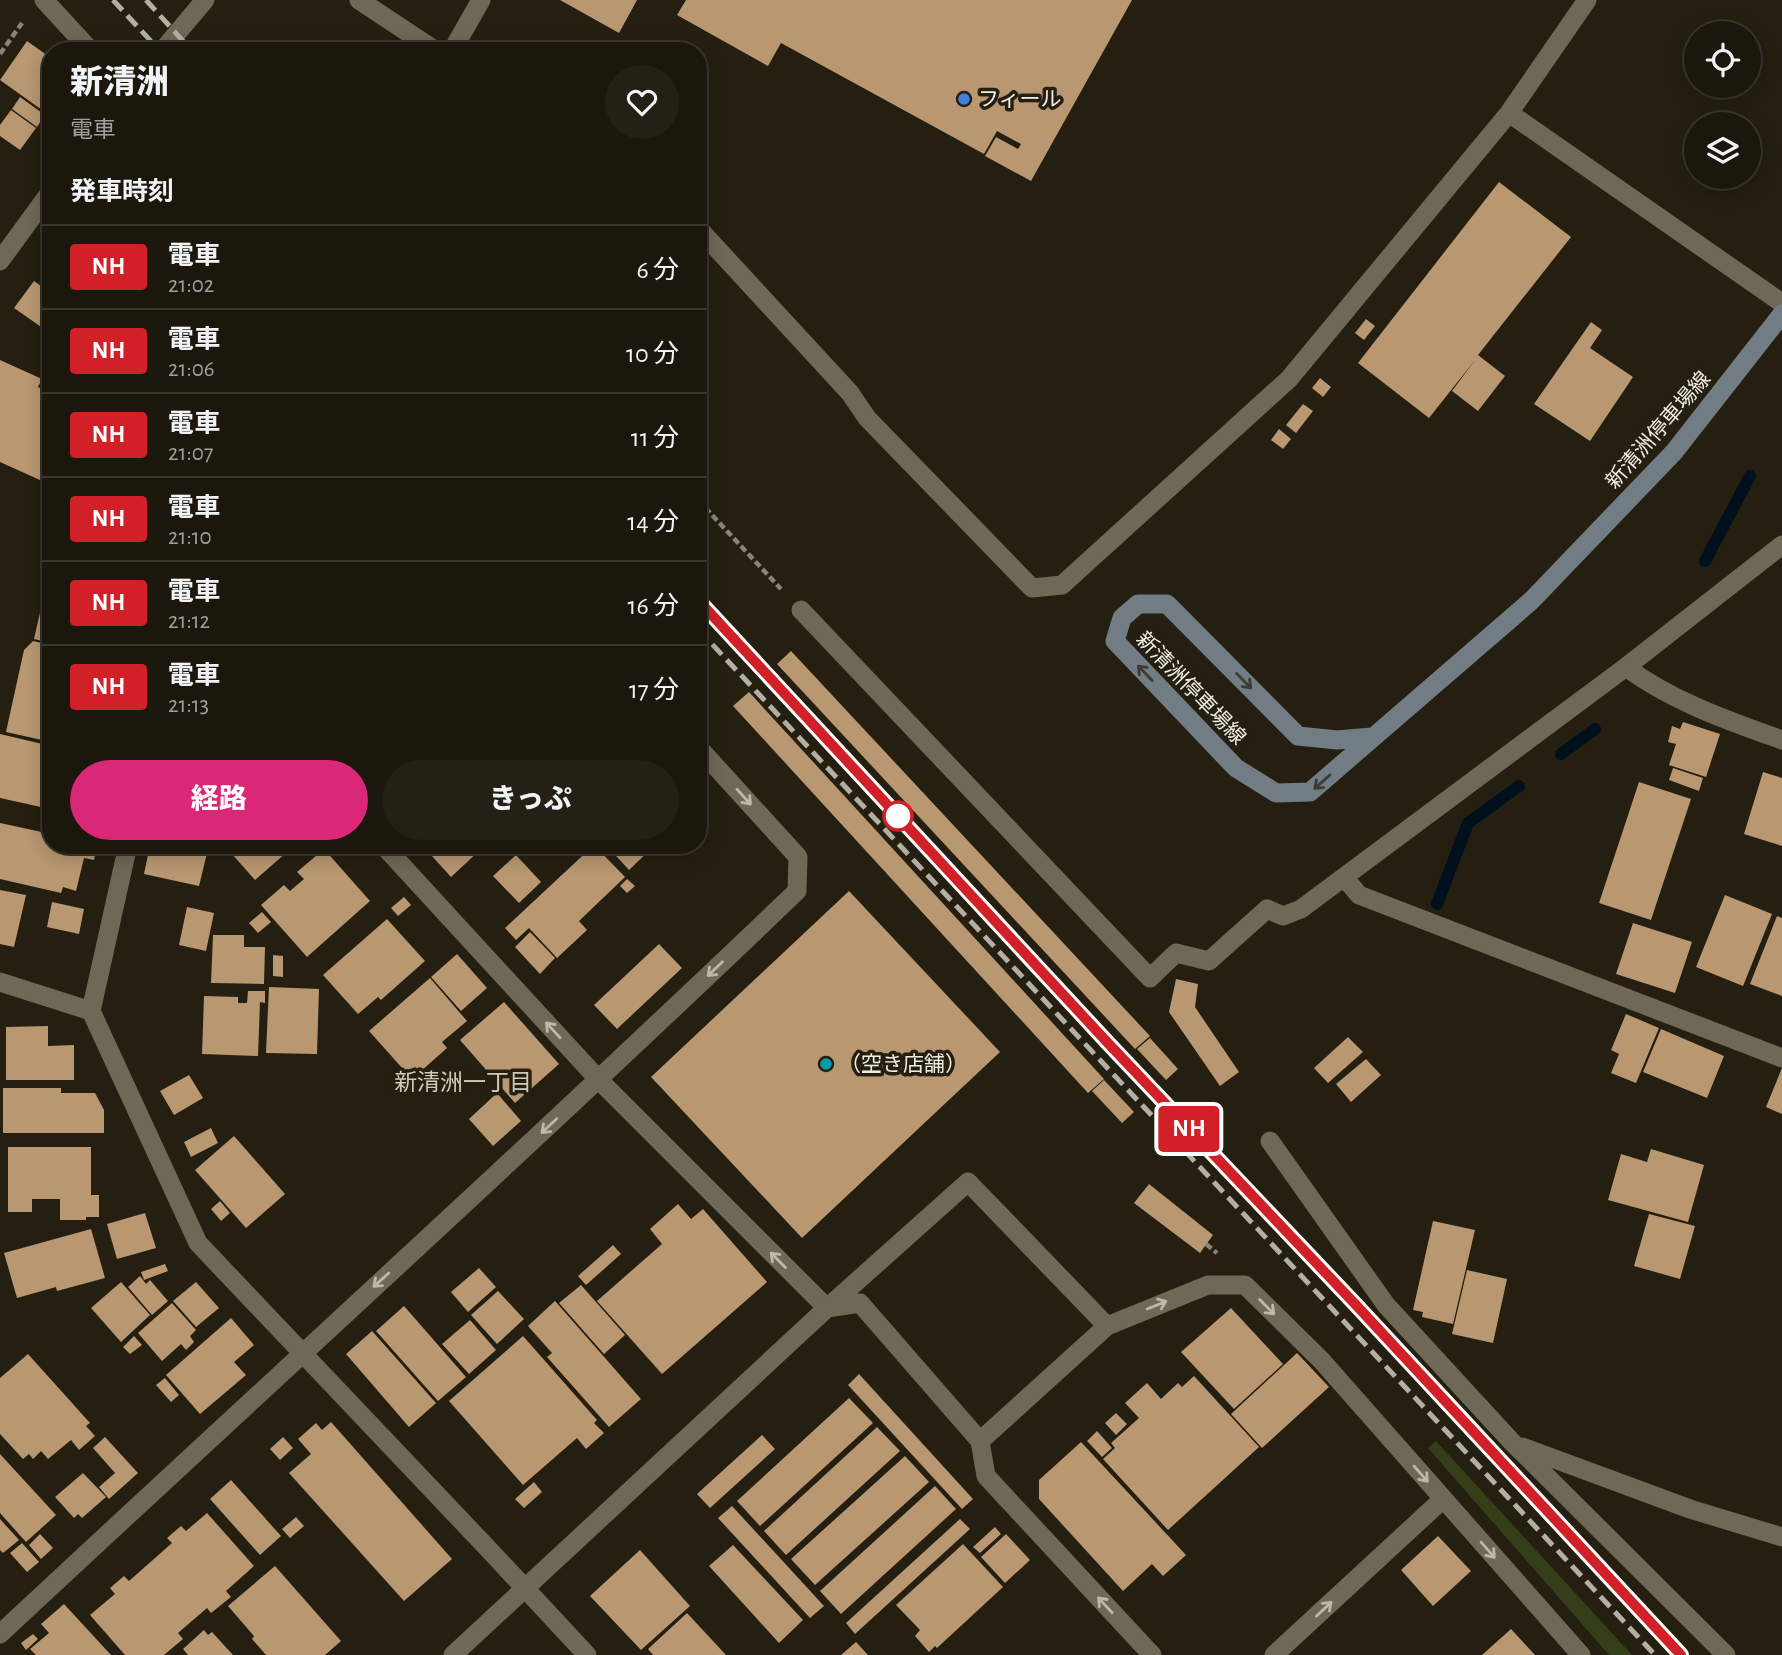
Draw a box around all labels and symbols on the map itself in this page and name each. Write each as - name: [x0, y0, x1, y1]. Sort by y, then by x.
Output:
- place label: フィール: [978, 89, 1062, 110]
- marker: フィール: [956, 91, 972, 107]
- street label: 新清洲停車場線: [1601, 367, 1715, 493]
- street label: 新清洲停車場線: [1132, 627, 1250, 749]
- one-way arrow: [1137, 665, 1154, 682]
- one-way arrow: [1235, 672, 1252, 689]
- one-way arrow: [1313, 774, 1331, 790]
- one-way arrow: [736, 788, 752, 806]
- unlabelled marker: [883, 801, 913, 831]
- one-way arrow: [707, 960, 724, 977]
- one-way arrow: [544, 1022, 561, 1039]
- place label: （空き店舗）: [840, 1053, 966, 1075]
- marker: （空き店舗）: [818, 1056, 834, 1072]
- district label: 新清洲一丁目: [394, 1070, 532, 1095]
- line badge: NH: [1158, 1106, 1220, 1152]
- one-way arrow: [541, 1118, 558, 1135]
- one-way arrow: [770, 1252, 787, 1269]
- one-way arrow: [372, 1272, 390, 1288]
- one-way arrow: [1146, 1298, 1168, 1311]
- one-way arrow: [1258, 1298, 1275, 1315]
- one-way arrow: [1413, 1465, 1429, 1483]
- one-way arrow: [1480, 1541, 1496, 1559]
- one-way arrow: [1097, 1597, 1114, 1614]
- one-way arrow: [1315, 1600, 1332, 1617]

